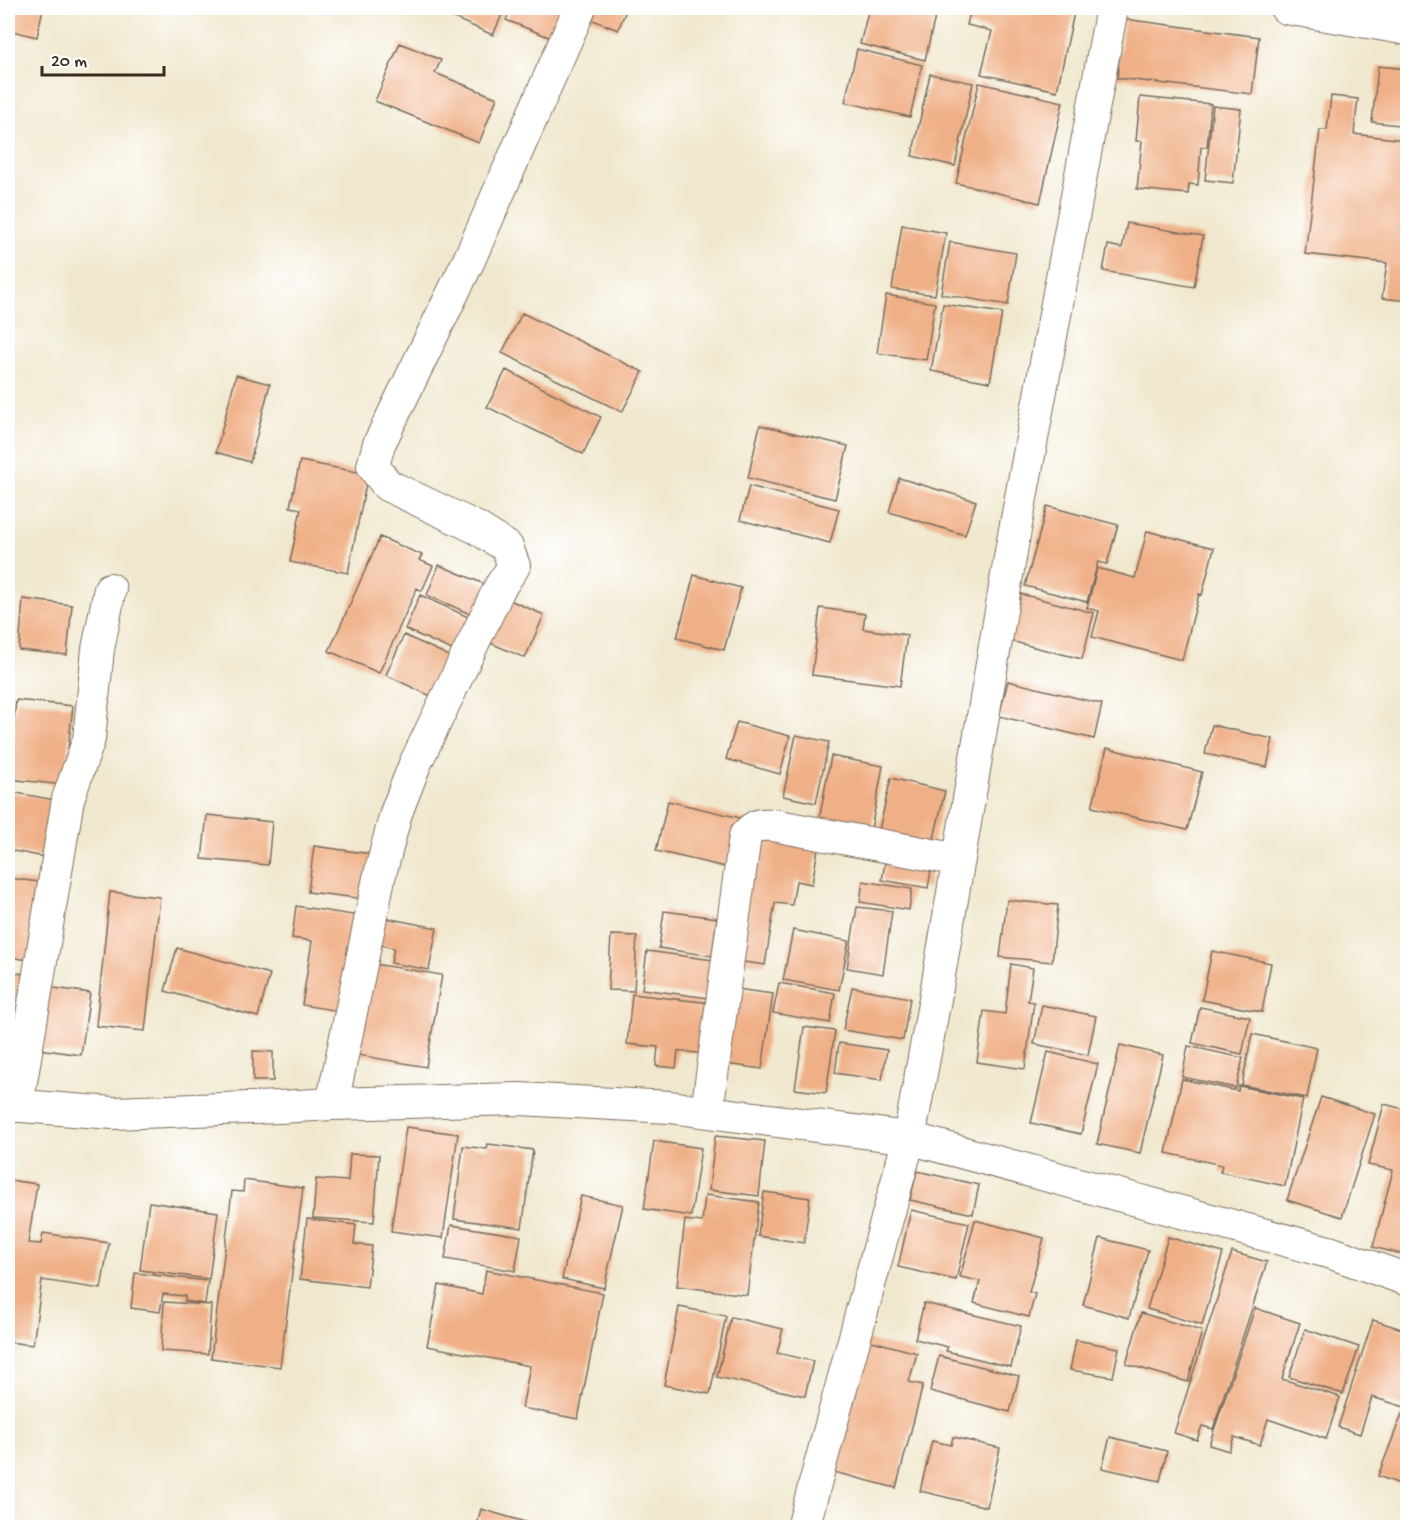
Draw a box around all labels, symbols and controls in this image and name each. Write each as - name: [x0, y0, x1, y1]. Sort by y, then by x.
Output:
- scale bar: [42, 39, 164, 77]
- text: 20 m: [51, 52, 87, 73]

